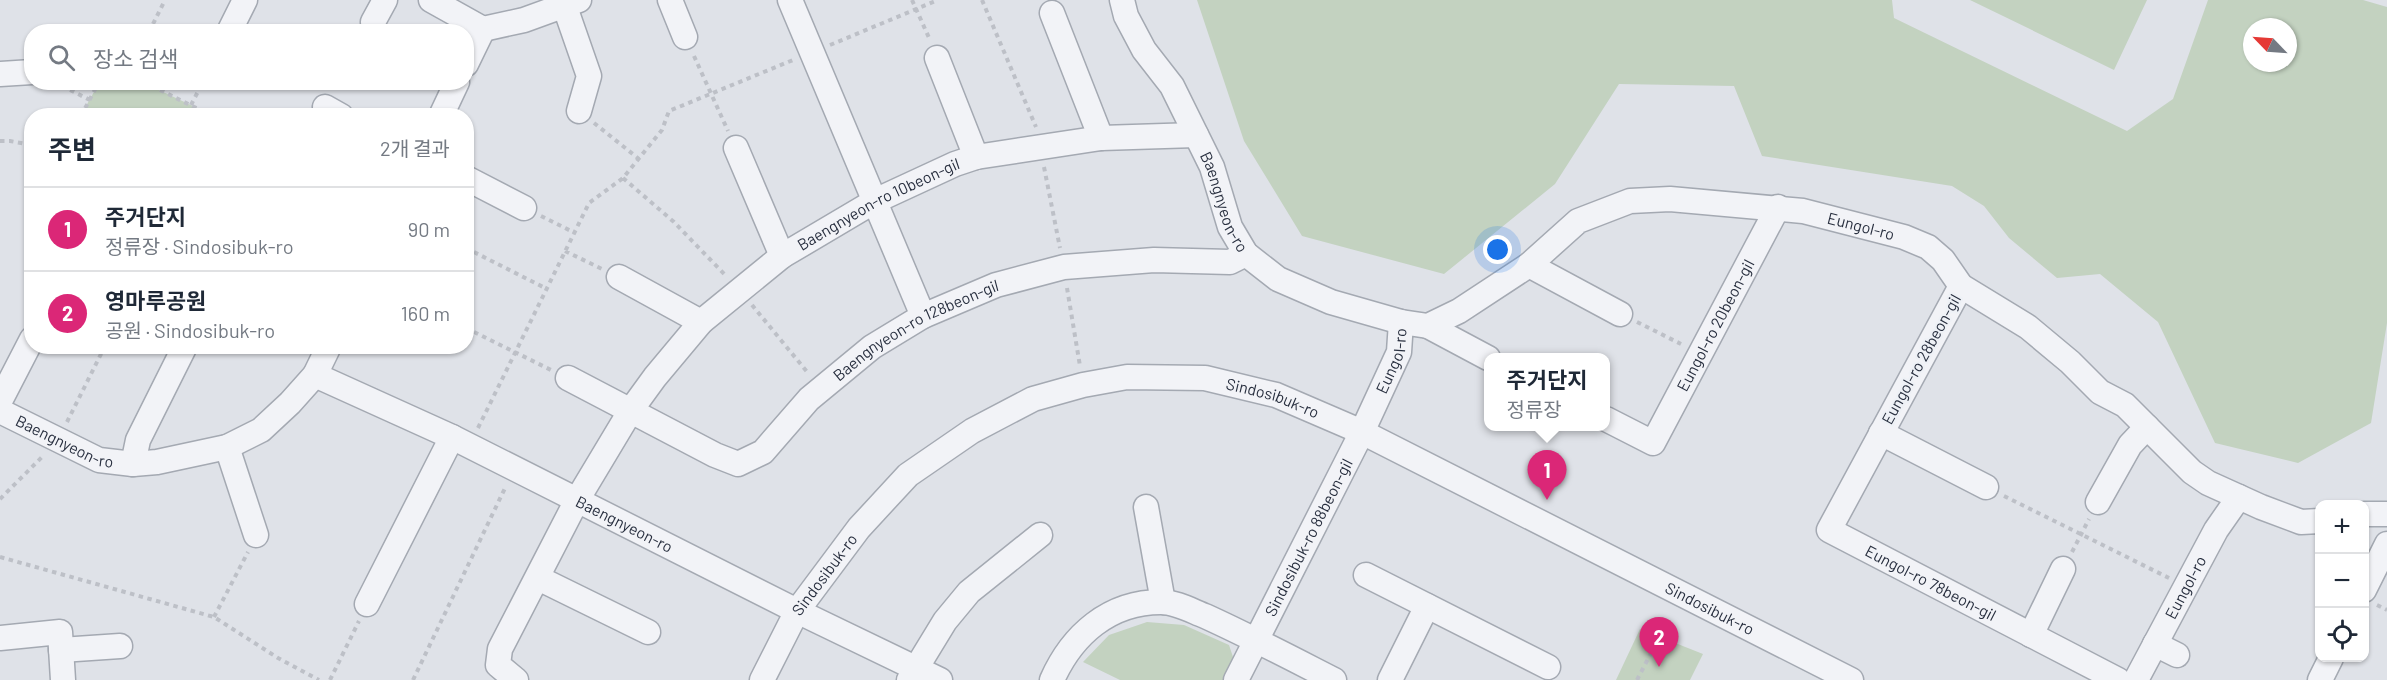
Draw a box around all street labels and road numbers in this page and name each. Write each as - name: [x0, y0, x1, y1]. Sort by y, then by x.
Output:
- street label: Baengnyeon-ro: [1197, 148, 1253, 255]
- street label: Baengnyeon-ro 10beon-gil: [794, 153, 962, 254]
- street label: Eungol-ro: [1826, 208, 1897, 243]
- street label: Eungol-ro 20beon-gil: [1672, 256, 1758, 394]
- street label: Baengnyeon-ro 128beon-gil: [829, 275, 1000, 384]
- street label: Eungol-ro 28beon-gil: [1877, 290, 1964, 427]
- street label: Eungol-ro: [1371, 327, 1410, 396]
- street label: Sindosibuk-ro: [1224, 373, 1322, 422]
- street label: Baengnyeon-ro: [13, 410, 115, 471]
- street label: Sindosibuk-ro 88beon-gil: [1260, 455, 1356, 619]
- street label: Baengnyeon-ro: [573, 491, 676, 556]
- street label: Sindosibuk-ro: [787, 530, 861, 619]
- street label: Eungol-ro 78beon-gil: [1862, 541, 2000, 624]
- street label: Eungol-ro: [2160, 552, 2210, 622]
- street label: Sindosibuk-ro: [1662, 578, 1758, 638]

